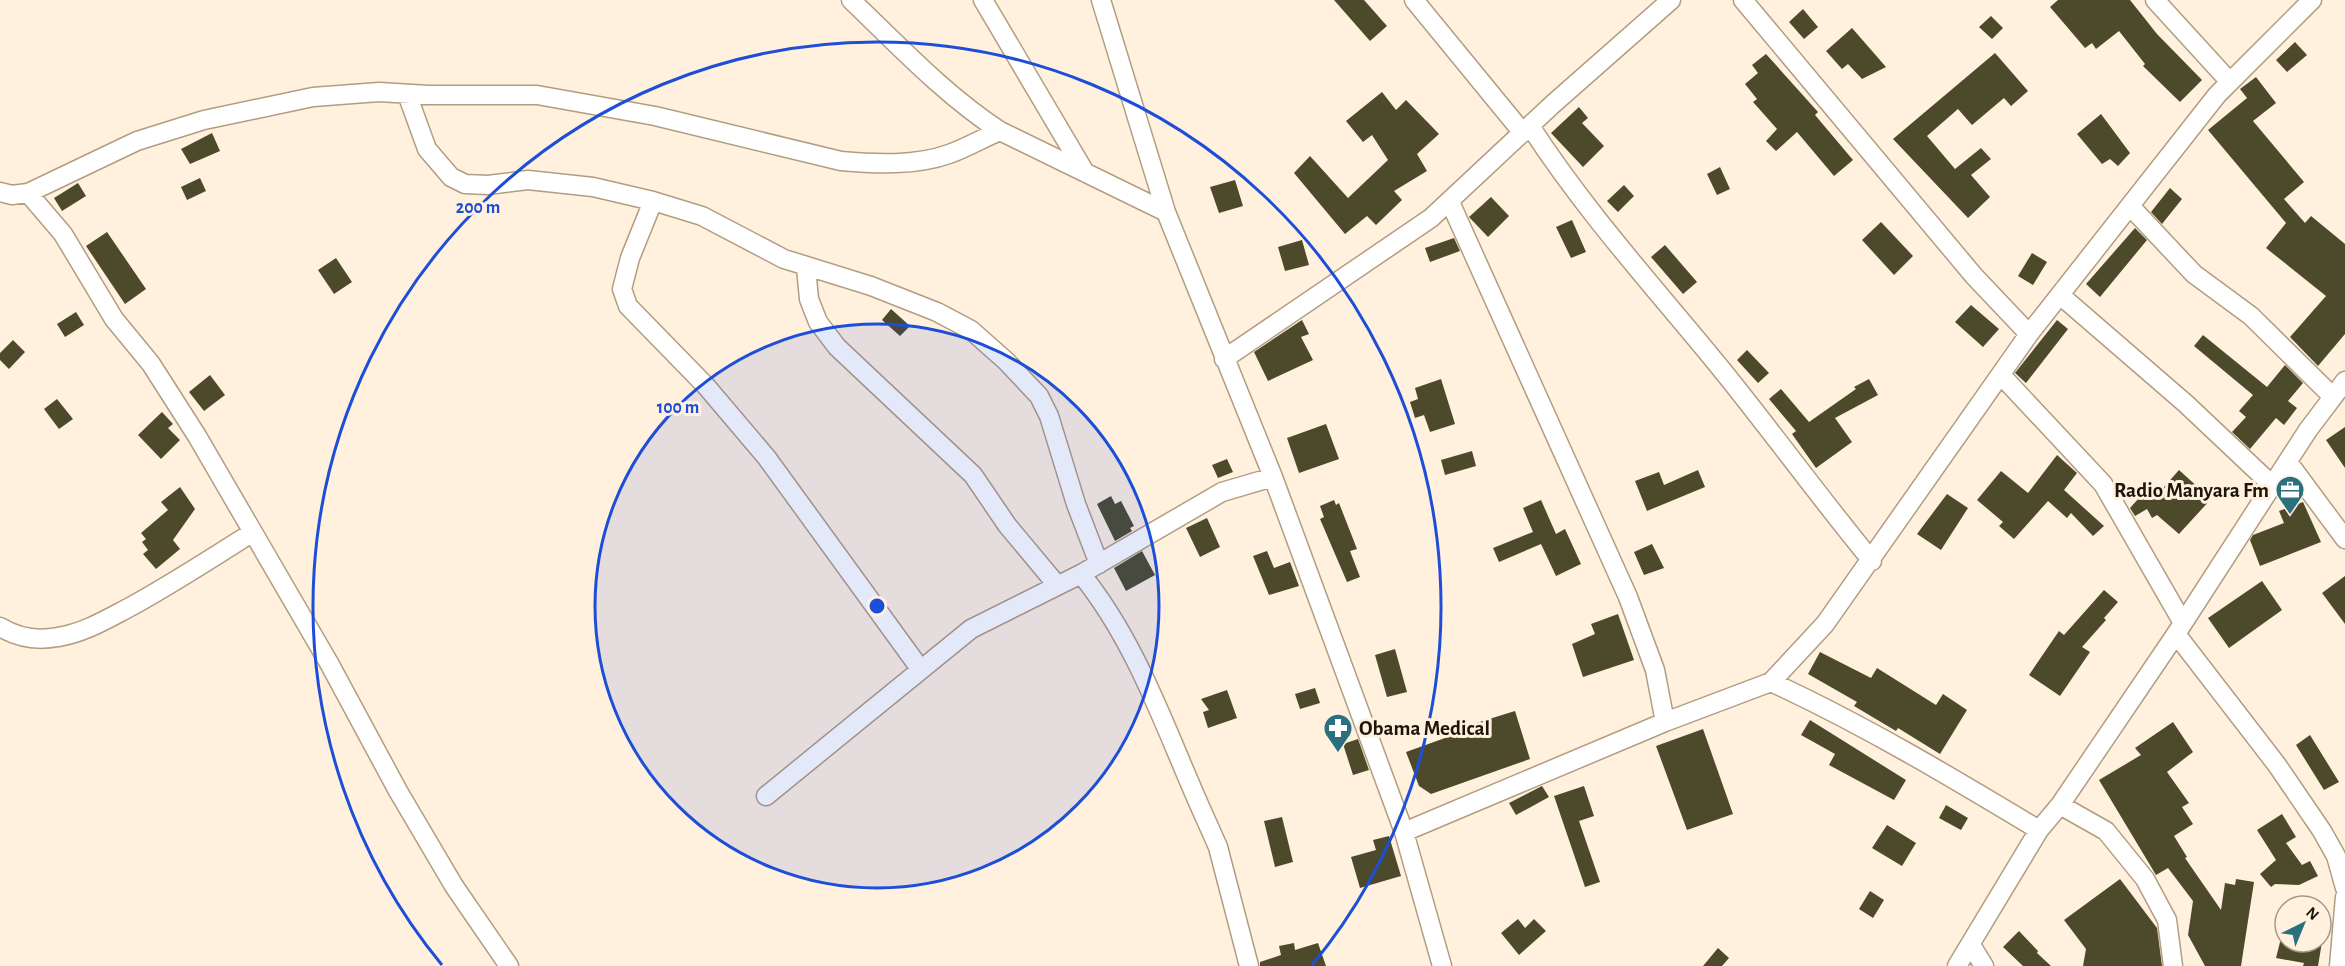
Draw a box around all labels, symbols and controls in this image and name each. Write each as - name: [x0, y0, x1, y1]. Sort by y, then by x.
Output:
- text: 200 m: [456, 199, 500, 217]
- text: 100 m: [657, 399, 699, 417]
- office icon: Radio Manyara Fm: [2274, 474, 2306, 516]
- place label: Radio Manyara Fm: [2114, 480, 2269, 501]
- centre of rings: [867, 596, 887, 616]
- pharmacy icon: Obama Medical: [1322, 712, 1354, 754]
- place label: Obama Medical: [1359, 718, 1490, 739]
- north arrow: [2273, 894, 2333, 954]
- text: N: [2303, 904, 2322, 923]

